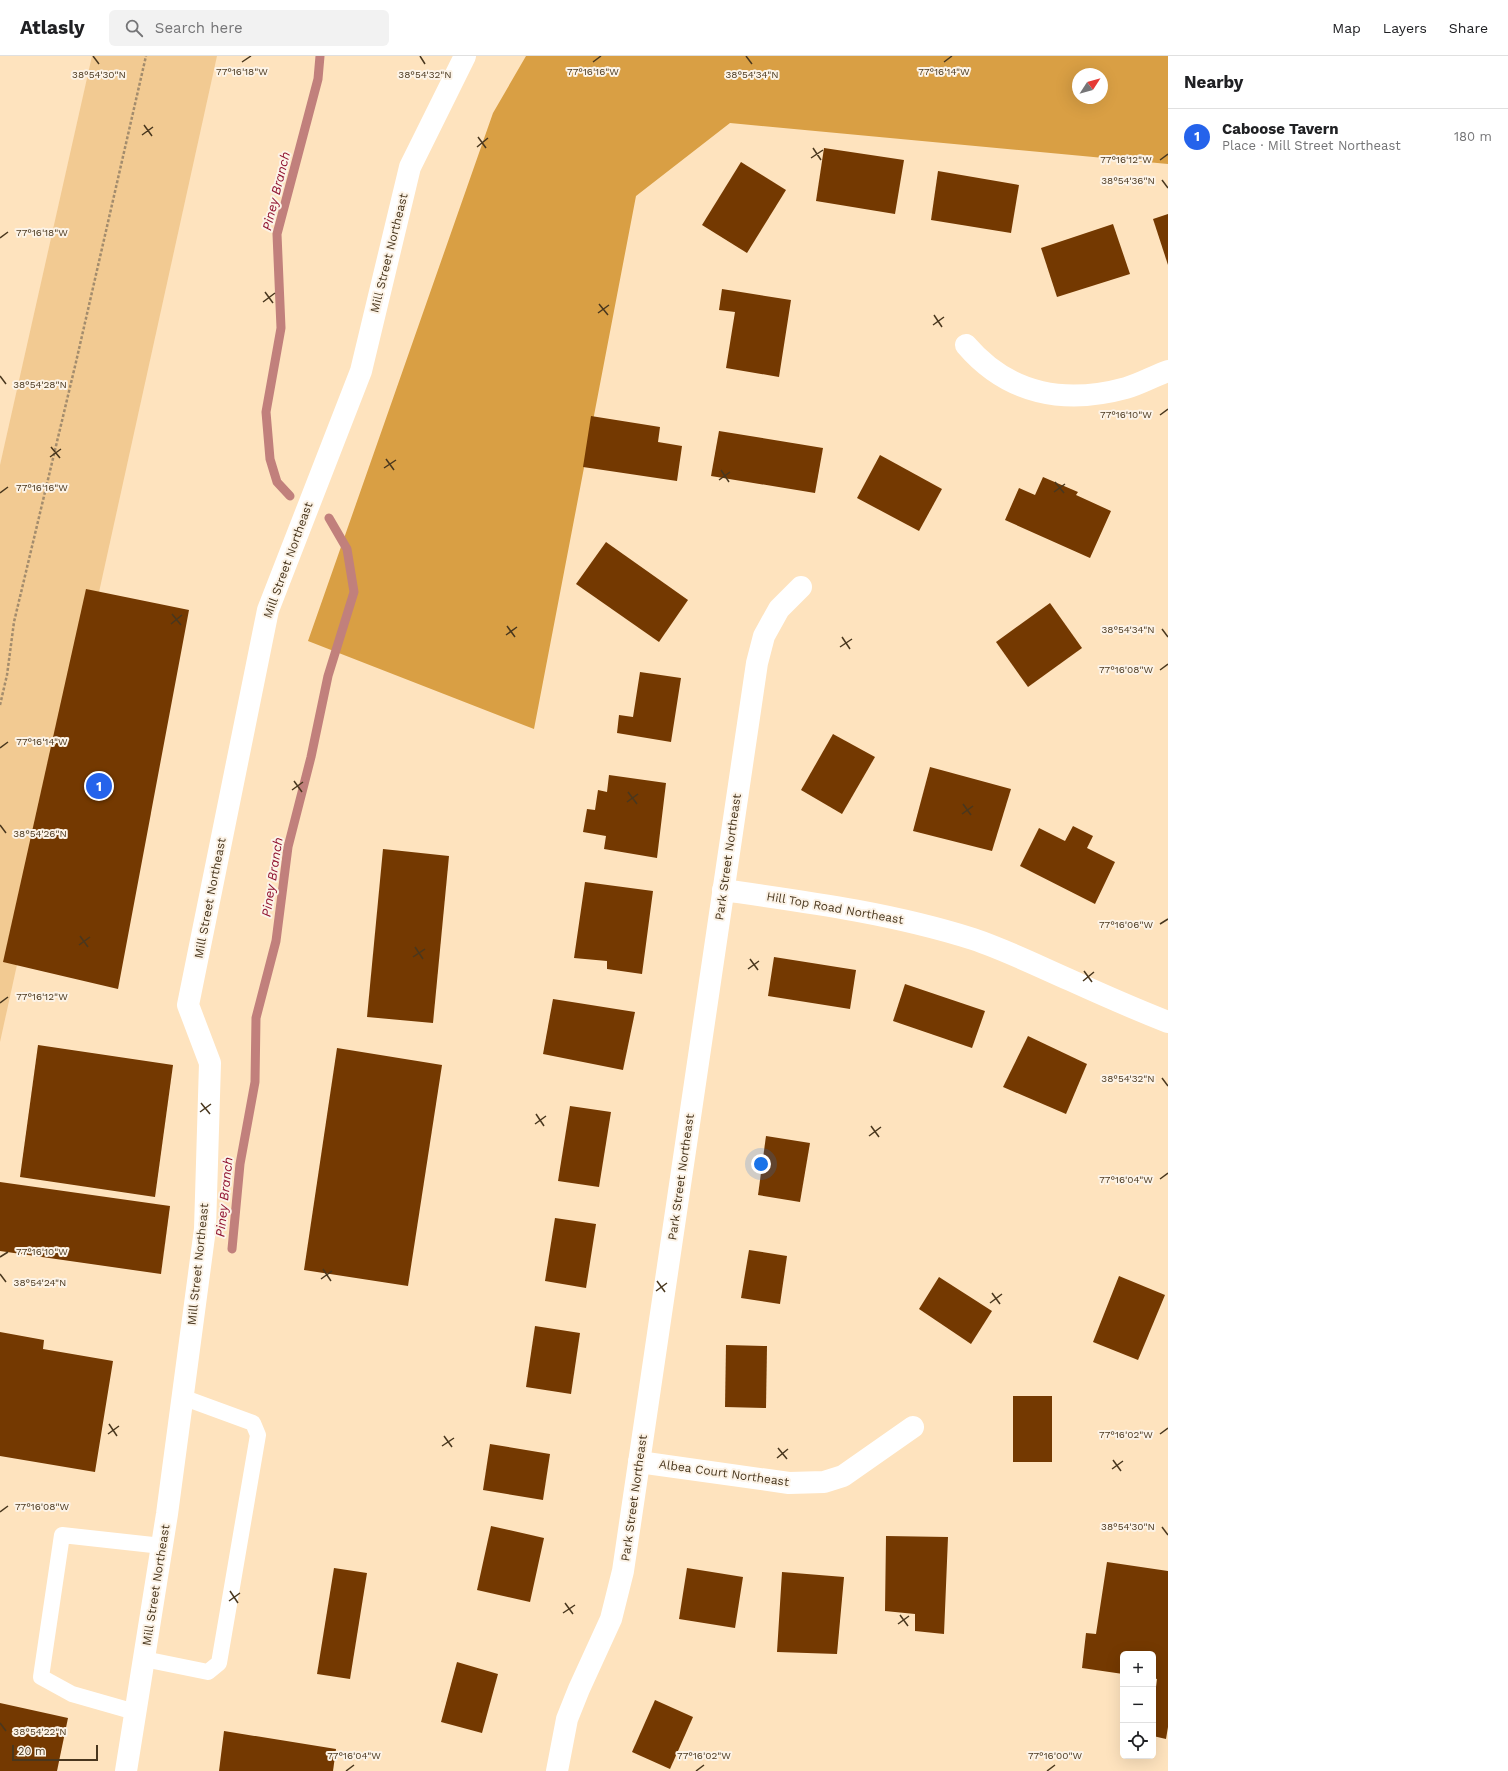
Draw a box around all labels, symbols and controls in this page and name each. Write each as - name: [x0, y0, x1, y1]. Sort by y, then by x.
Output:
- search box: [109, 10, 389, 46]
- text: Atlasly: [20, 16, 85, 39]
- icon: search: [123, 17, 145, 39]
- text: Search here: [155, 19, 243, 37]
- text: Map: [1332, 20, 1361, 36]
- text: Layers: [1383, 20, 1427, 36]
- text: Share: [1449, 20, 1488, 36]
- text: 77°16'18"W: [216, 66, 268, 77]
- text: 77°16'16"W: [567, 66, 619, 77]
- text: 77°16'14"W: [918, 66, 970, 77]
- north arrow: [1072, 68, 1108, 104]
- text: 38°54'30"N: [72, 69, 126, 80]
- text: 38°54'32"N: [398, 69, 452, 80]
- text: 38°54'34"N: [725, 69, 779, 80]
- text: Nearby: [1184, 72, 1243, 92]
- text: Caboose Tavern: [1222, 120, 1339, 138]
- text: 1: [1194, 129, 1200, 144]
- text: 180 m: [1454, 129, 1492, 144]
- text: Place · Mill Street Northeast: [1222, 138, 1401, 153]
- water label: Piney Branch: [259, 150, 293, 232]
- text: 77°16'12"W: [1100, 154, 1152, 165]
- text: 38°54'36"N: [1101, 175, 1155, 186]
- street label: Mill Street Northeast: [367, 192, 411, 314]
- text: 77°16'18"W: [16, 227, 68, 238]
- text: 38°54'28"N: [13, 379, 67, 390]
- text: 77°16'10"W: [1100, 409, 1152, 420]
- text: 77°16'16"W: [16, 482, 68, 493]
- street label: Mill Street Northeast: [260, 500, 316, 620]
- text: 38°54'34"N: [1101, 624, 1155, 635]
- text: 77°16'08"W: [1099, 664, 1153, 675]
- text: 77°16'14"W: [16, 736, 68, 747]
- pin: 1: [86, 771, 112, 801]
- street label: Park Street Northeast: [712, 793, 744, 921]
- text: 38°54'26"N: [13, 828, 67, 839]
- street label: Mill Street Northeast: [191, 836, 229, 960]
- water label: Piney Branch: [258, 836, 286, 918]
- street label: Hill Top Road Northeast: [765, 889, 905, 927]
- text: 77°16'06"W: [1099, 919, 1153, 930]
- text: 77°16'12"W: [16, 991, 68, 1002]
- text: 38°54'32"N: [1101, 1073, 1155, 1084]
- street label: Park Street Northeast: [665, 1113, 697, 1241]
- your location: [751, 1154, 771, 1174]
- water label: Piney Branch: [212, 1156, 236, 1238]
- text: 77°16'04"W: [1099, 1174, 1153, 1185]
- street label: Mill Street Northeast: [185, 1202, 211, 1326]
- text: 77°16'10"W: [16, 1246, 68, 1257]
- text: 38°54'24"N: [14, 1277, 66, 1288]
- text: 77°16'02"W: [1099, 1429, 1153, 1440]
- street label: Park Street Northeast: [618, 1434, 650, 1562]
- street label: Albea Court Northeast: [658, 1457, 790, 1489]
- text: 77°16'08"W: [15, 1501, 69, 1512]
- text: 38°54'30"N: [1101, 1521, 1155, 1532]
- street label: Mill Street Northeast: [139, 1523, 173, 1647]
- map controls: [1120, 1651, 1156, 1759]
- button: +: [1120, 1651, 1156, 1687]
- button: −: [1120, 1687, 1156, 1723]
- button: locate: [1120, 1723, 1156, 1759]
- text: 38°54'22"N: [13, 1726, 67, 1737]
- scale bar: [12, 1743, 98, 1762]
- text: 20 m: [18, 1745, 46, 1758]
- text: 77°16'04"W: [327, 1750, 381, 1761]
- text: 77°16'02"W: [677, 1750, 731, 1761]
- text: 77°16'00"W: [1028, 1750, 1082, 1761]

